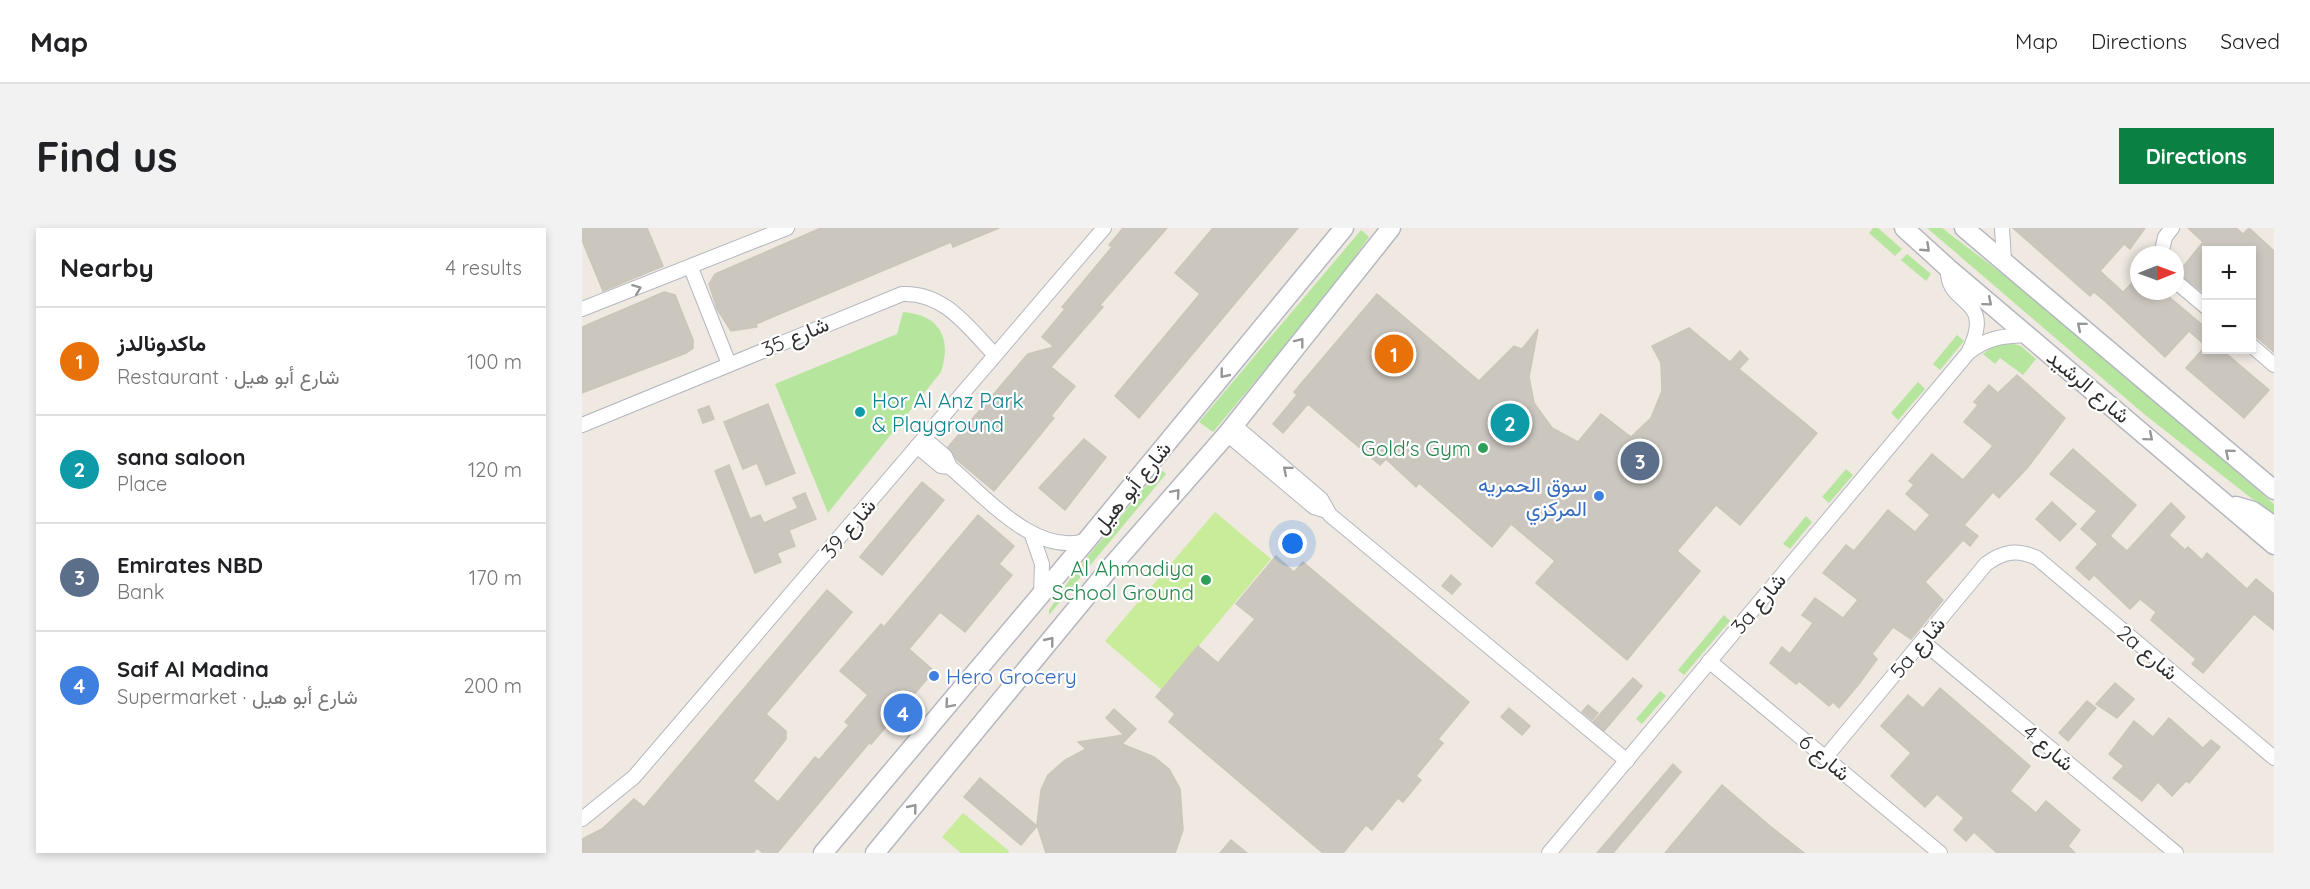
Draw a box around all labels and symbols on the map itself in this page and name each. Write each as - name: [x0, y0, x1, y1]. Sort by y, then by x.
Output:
- one-way arrow: [1919, 241, 1929, 252]
- north arrow: [2130, 246, 2184, 300]
- one-way arrow: [631, 283, 642, 296]
- one-way arrow: [1981, 294, 1992, 305]
- street label: شارع 35: [758, 310, 833, 364]
- one-way arrow: [2077, 322, 2088, 333]
- pin: 1: [1374, 332, 1414, 376]
- one-way arrow: [1293, 338, 1304, 349]
- street label: شارع الرشيد: [2041, 344, 2136, 430]
- one-way arrow: [1221, 367, 1232, 378]
- place label: Hor Al Anz Park & Playground: [872, 387, 1024, 437]
- pin: 2: [1490, 400, 1530, 446]
- marker: Hor Al Anz Park & Playground: [853, 405, 867, 419]
- one-way arrow: [2142, 430, 2153, 441]
- place label: Gold's Gym: [1361, 435, 1471, 461]
- street label: شارع أبو هيل: [1086, 436, 1178, 540]
- pin: 3: [1620, 438, 1660, 484]
- marker: Gold's Gym: [1476, 441, 1490, 455]
- one-way arrow: [2225, 449, 2236, 460]
- one-way arrow: [1283, 466, 1294, 477]
- place label: سوق الحمريه المركزي: [1478, 471, 1587, 526]
- one-way arrow: [1169, 489, 1180, 499]
- marker: سوق الحمريه المركزي: [1592, 489, 1606, 503]
- street label: شارع 39: [815, 493, 882, 565]
- your location: [1278, 529, 1307, 558]
- place label: Al Ahmadiya School Ground: [1052, 555, 1194, 605]
- street label: 3a شارع: [1725, 567, 1793, 640]
- marker: Al Ahmadiya School Ground: [1199, 573, 1213, 587]
- street label: 5a شارع: [1884, 611, 1952, 684]
- street label: 2a شارع: [2111, 619, 2184, 687]
- one-way arrow: [1043, 637, 1054, 648]
- place label: Hero Grocery: [946, 663, 1077, 689]
- marker: Hero Grocery: [927, 669, 941, 683]
- pin: 4: [884, 690, 922, 736]
- one-way arrow: [945, 697, 956, 708]
- street label: شارع 4: [2017, 718, 2080, 777]
- street label: شارع 6: [1793, 728, 1856, 788]
- one-way arrow: [905, 804, 916, 815]

